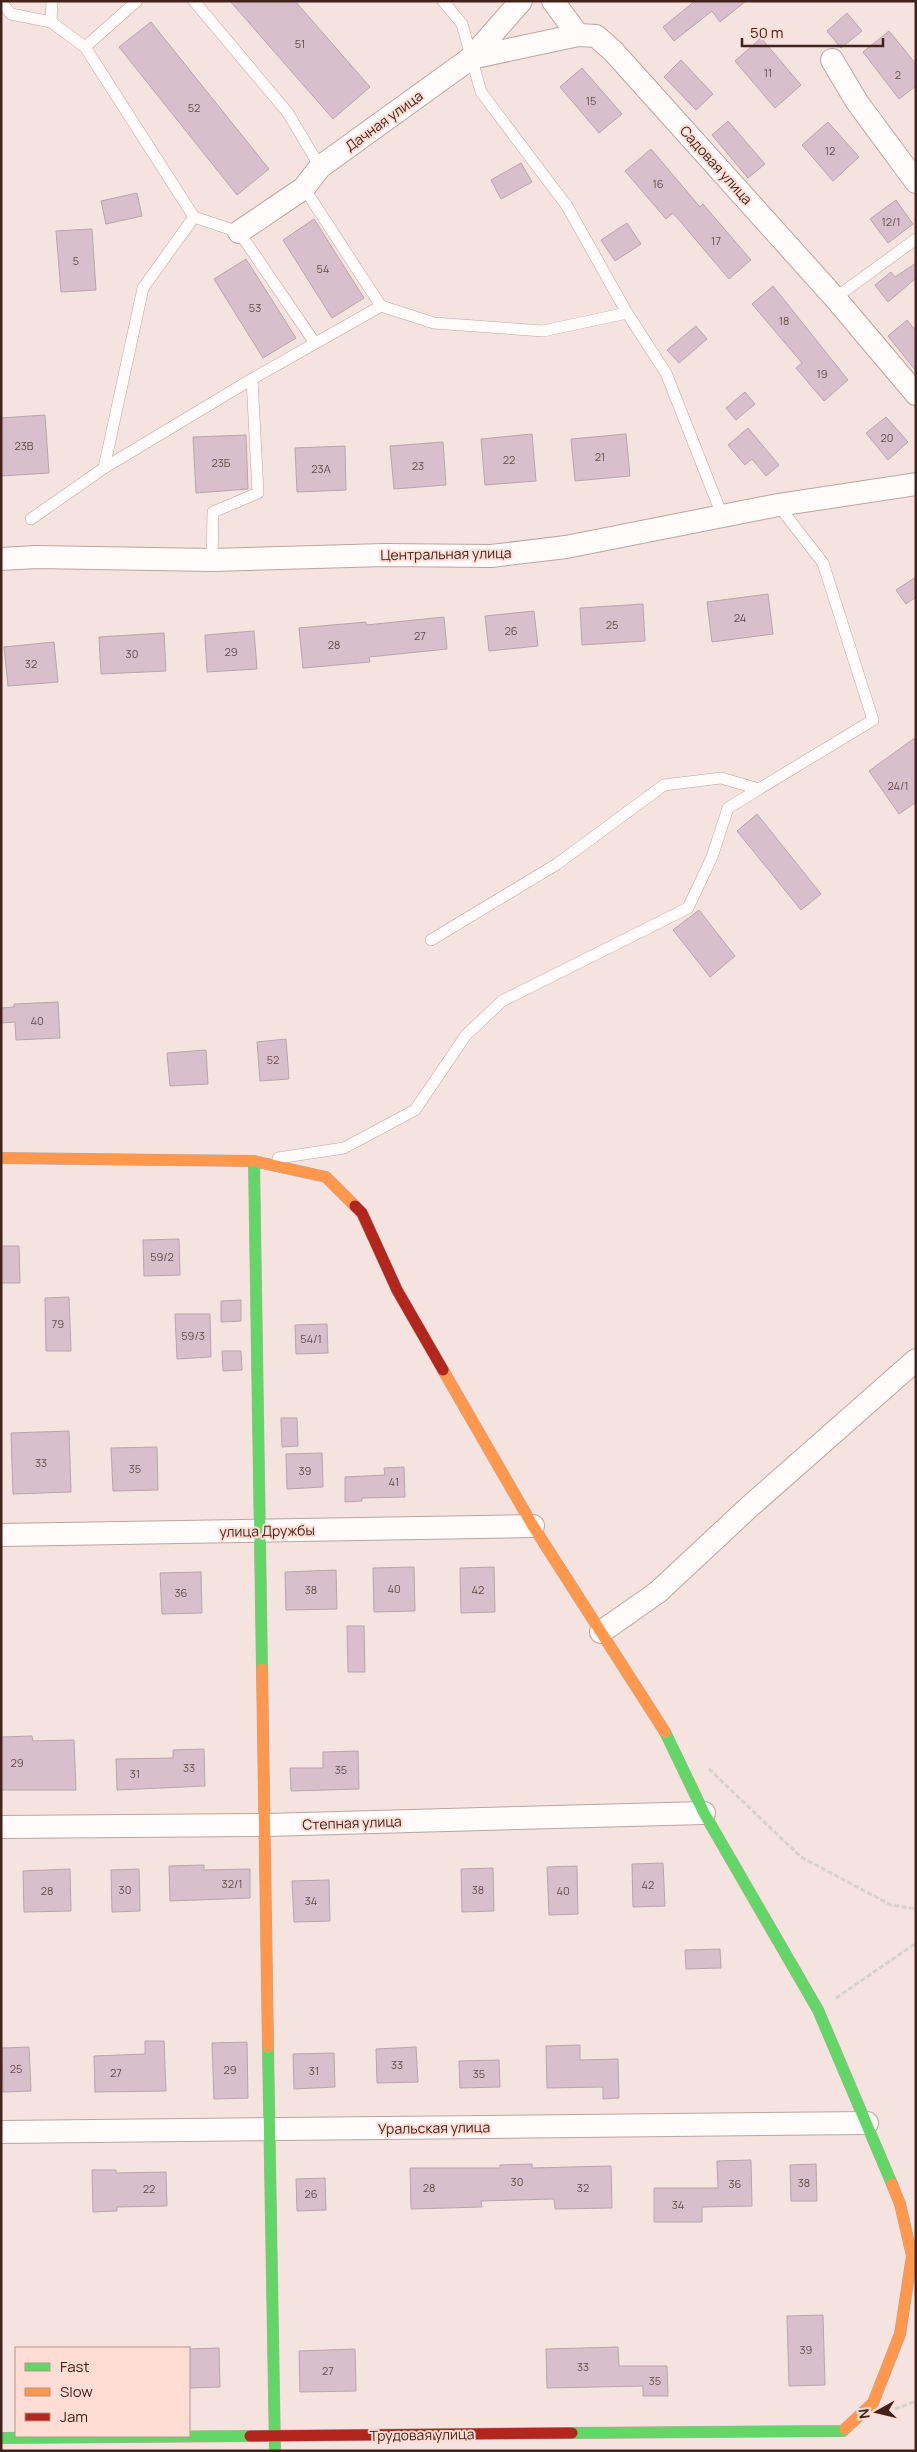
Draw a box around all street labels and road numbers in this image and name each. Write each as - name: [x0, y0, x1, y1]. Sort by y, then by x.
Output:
- street label: Дачная улица: [341, 86, 426, 155]
- street label: Садовая улица: [676, 121, 757, 208]
- street label: Центральная улица: [380, 543, 512, 564]
- street label: улица Дружбы: [219, 1520, 315, 1541]
- street label: Степная улица: [302, 1811, 402, 1834]
- street label: Уральская улица: [378, 2117, 490, 2138]
- street label: Трудовая улица: [369, 2424, 475, 2445]

